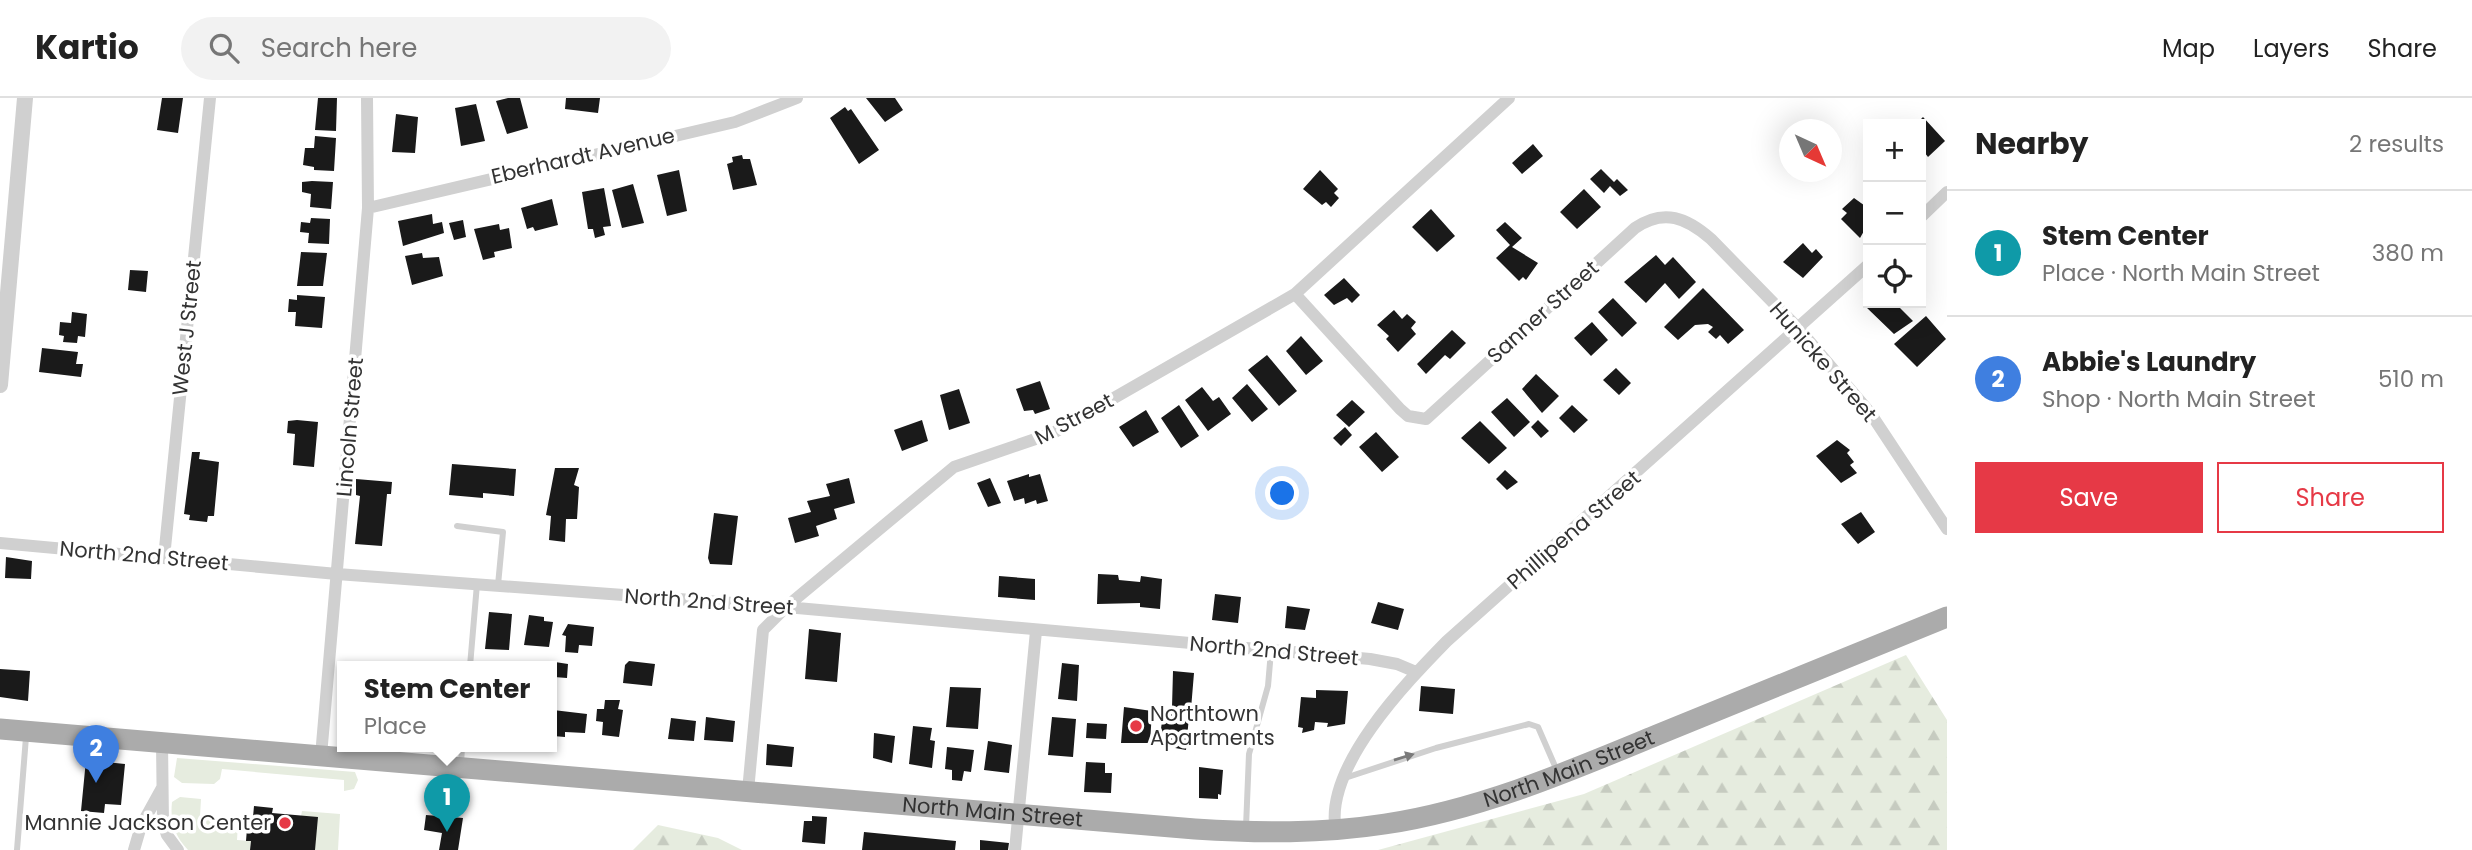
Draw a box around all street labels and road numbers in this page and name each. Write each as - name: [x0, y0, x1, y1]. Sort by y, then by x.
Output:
- street label: Eberhardt Avenue: [488, 120, 678, 191]
- street label: Sanner Street: [1480, 254, 1605, 370]
- street label: West J Street: [165, 259, 208, 397]
- street label: Hunicke Street: [1763, 295, 1884, 428]
- street label: Lincoln Street: [329, 356, 370, 498]
- street label: M Street: [1029, 386, 1118, 451]
- street label: Phillipena Street: [1501, 463, 1647, 596]
- street label: North 2nd Street: [58, 534, 230, 577]
- street label: North 2nd Street: [623, 581, 795, 622]
- street label: North 2nd Street: [1188, 629, 1360, 672]
- street label: North Main Street: [1480, 723, 1659, 814]
- street label: North Main Street: [901, 790, 1084, 834]

